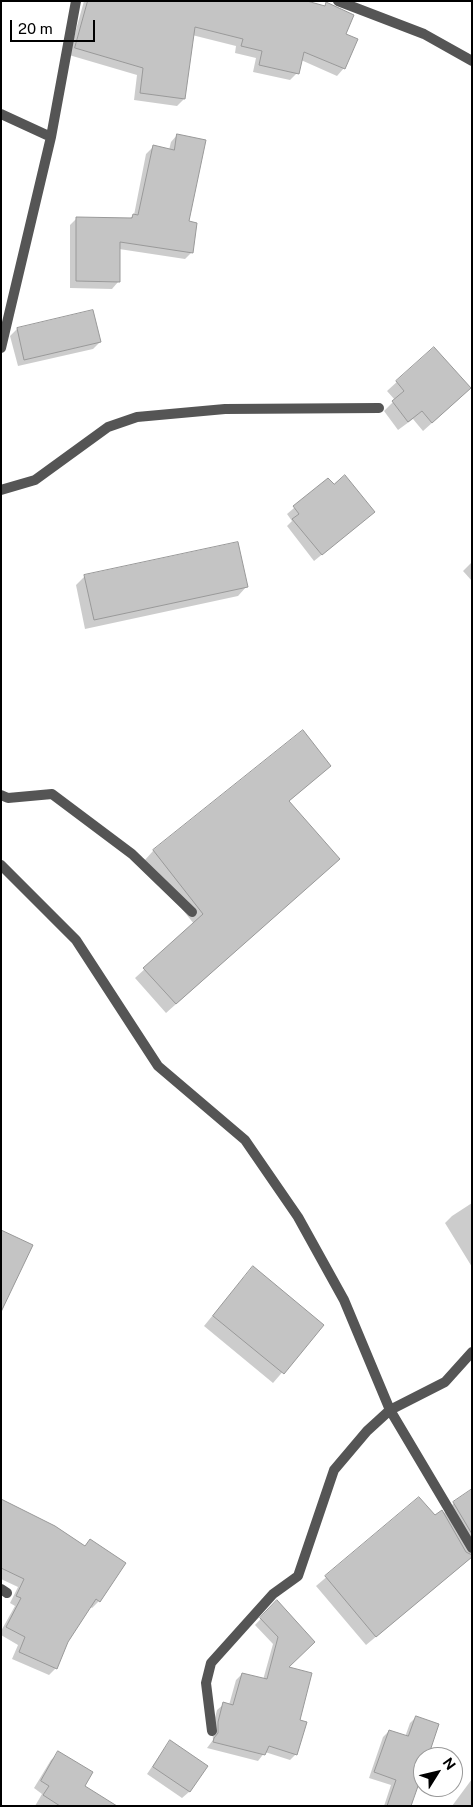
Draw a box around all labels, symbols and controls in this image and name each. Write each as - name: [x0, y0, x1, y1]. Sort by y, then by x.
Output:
- scale bar: [12, 10, 98, 42]
- text: 20 m: [18, 20, 53, 37]
- north arrow: [413, 1747, 463, 1797]
- text: N: [440, 1755, 459, 1773]

